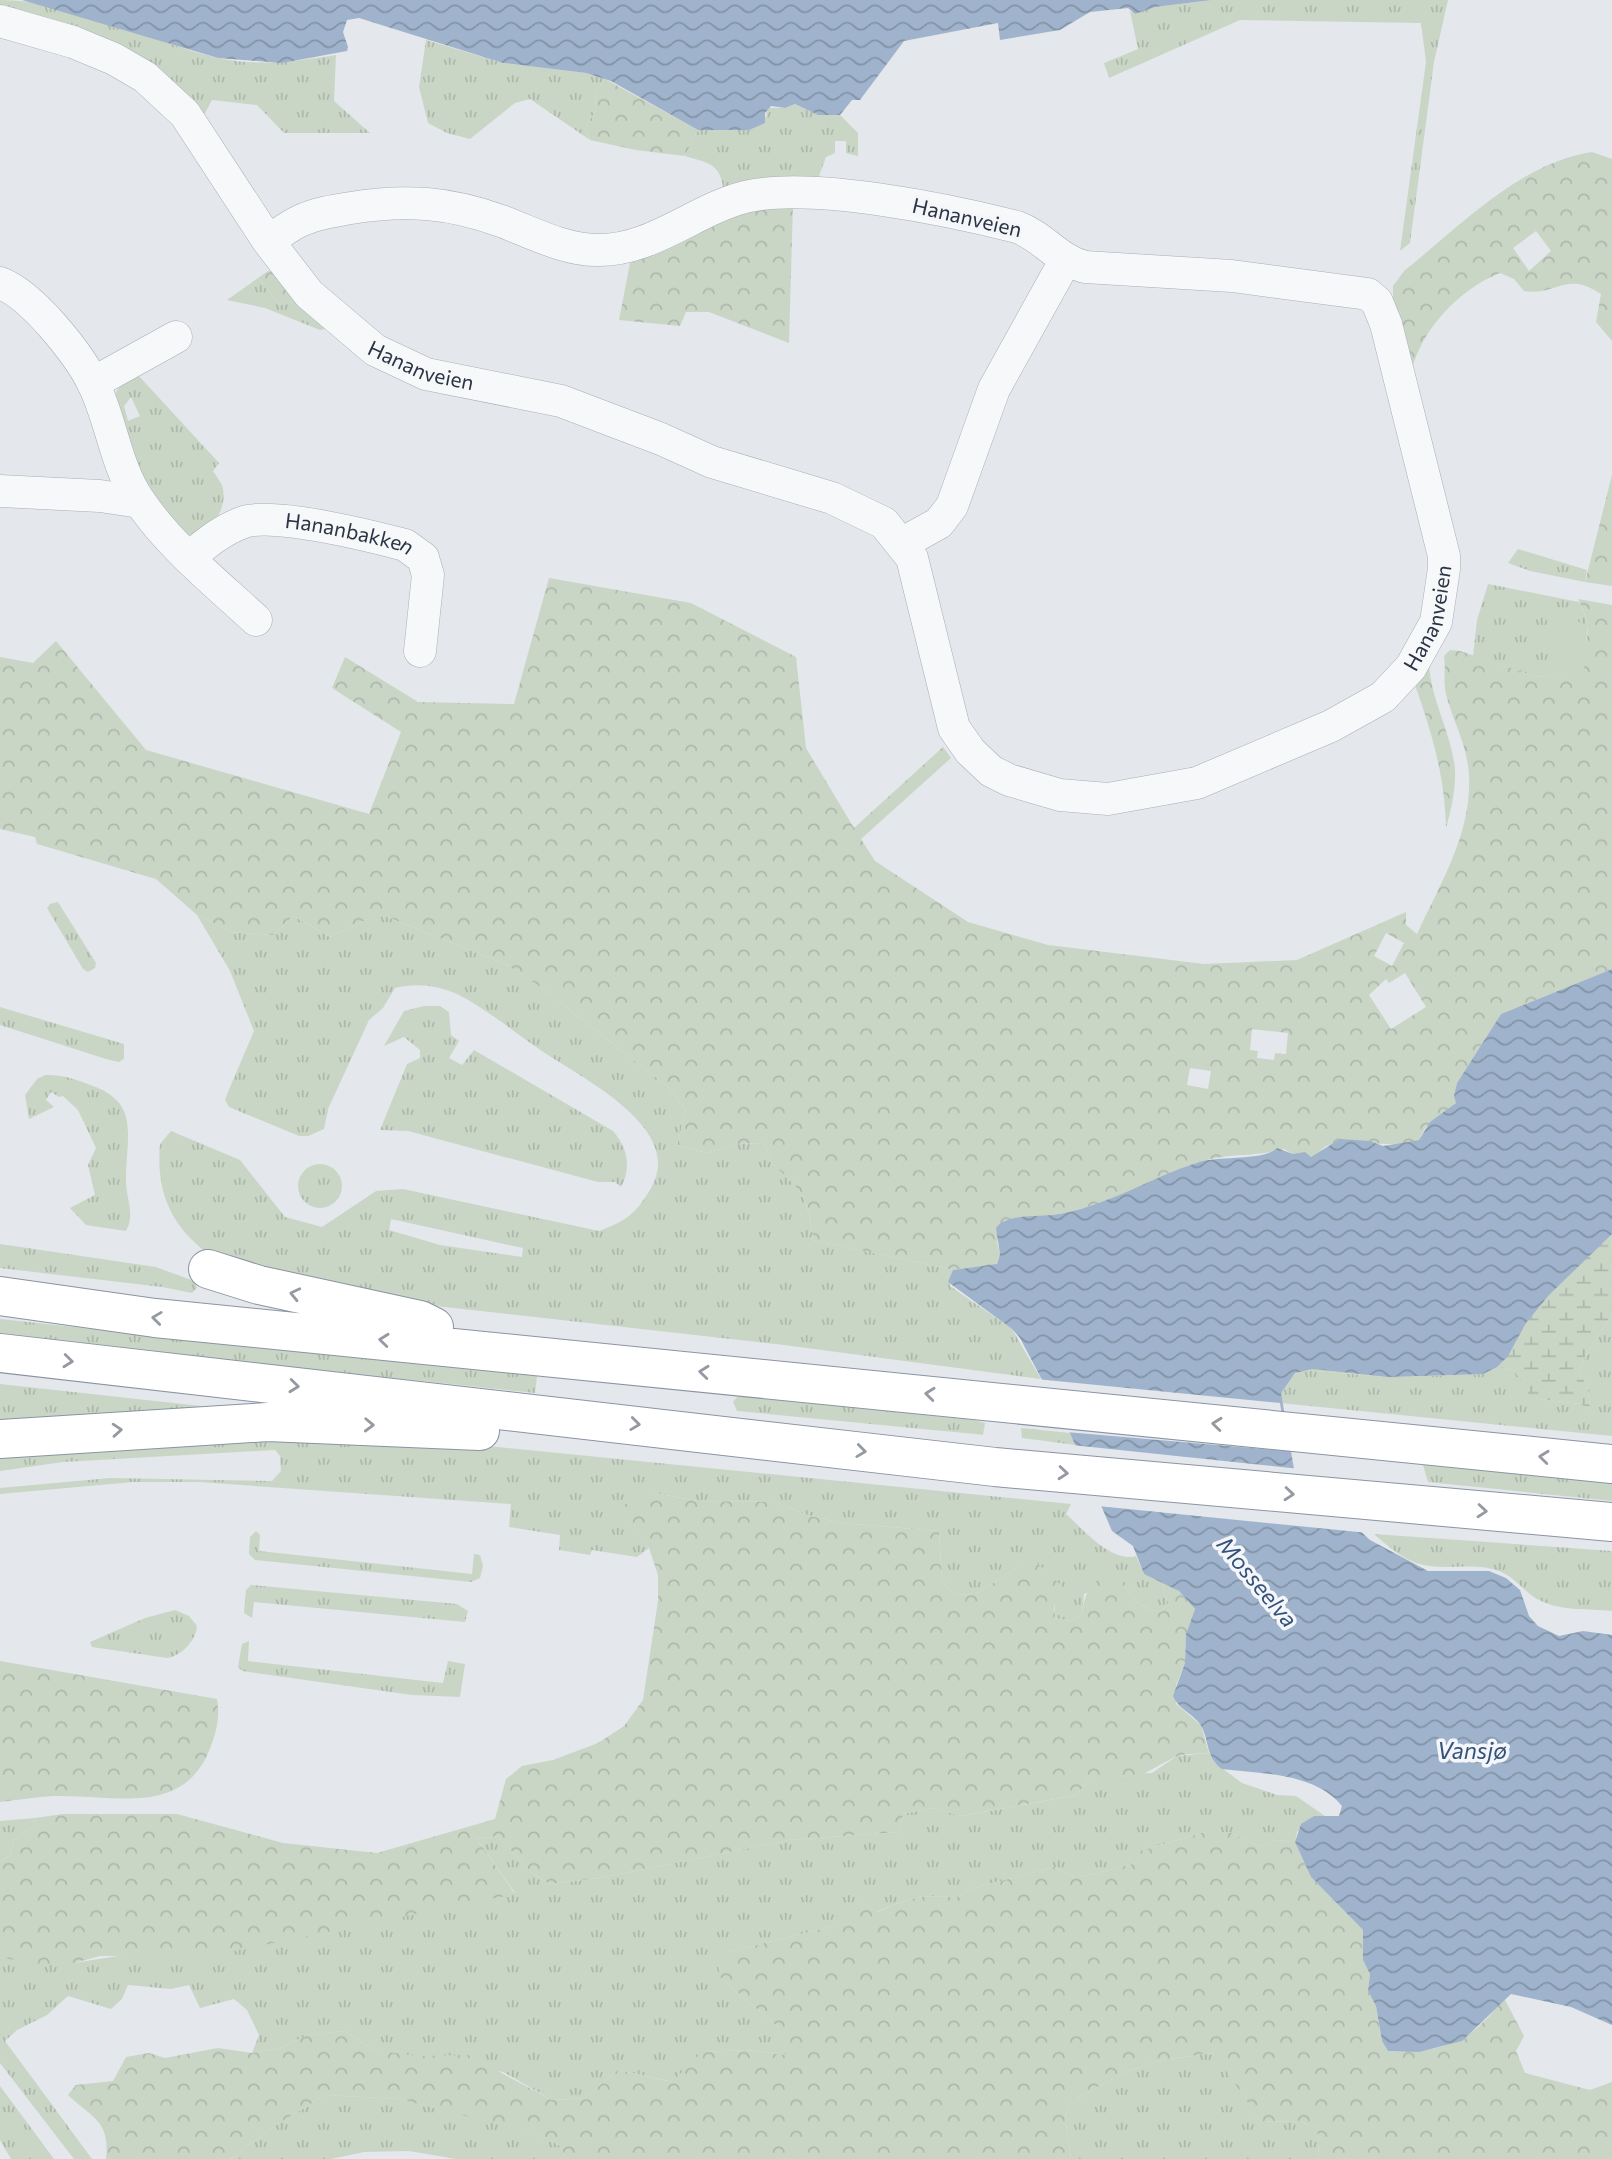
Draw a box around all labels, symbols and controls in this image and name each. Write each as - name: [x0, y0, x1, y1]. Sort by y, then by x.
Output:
- street label: Hananveien: [910, 192, 1024, 241]
- street label: Hananveien: [364, 334, 476, 394]
- street label: Hananbakken: [284, 507, 420, 559]
- street label: Hananveien: [1397, 563, 1455, 675]
- one-way arrow: [289, 1287, 301, 1302]
- one-way arrow: [151, 1310, 163, 1325]
- one-way arrow: [378, 1333, 389, 1348]
- one-way arrow: [62, 1353, 74, 1368]
- one-way arrow: [698, 1364, 710, 1379]
- one-way arrow: [288, 1378, 300, 1393]
- one-way arrow: [924, 1387, 936, 1402]
- one-way arrow: [629, 1416, 641, 1431]
- one-way arrow: [363, 1417, 374, 1432]
- one-way arrow: [1211, 1417, 1222, 1432]
- one-way arrow: [112, 1423, 123, 1438]
- one-way arrow: [855, 1443, 867, 1458]
- one-way arrow: [1538, 1450, 1550, 1465]
- one-way arrow: [1057, 1465, 1068, 1480]
- one-way arrow: [1284, 1486, 1295, 1501]
- one-way arrow: [1477, 1503, 1488, 1518]
- water label: Mosseelva: [1212, 1530, 1304, 1633]
- water label: Vansjø: [1437, 1736, 1507, 1764]

